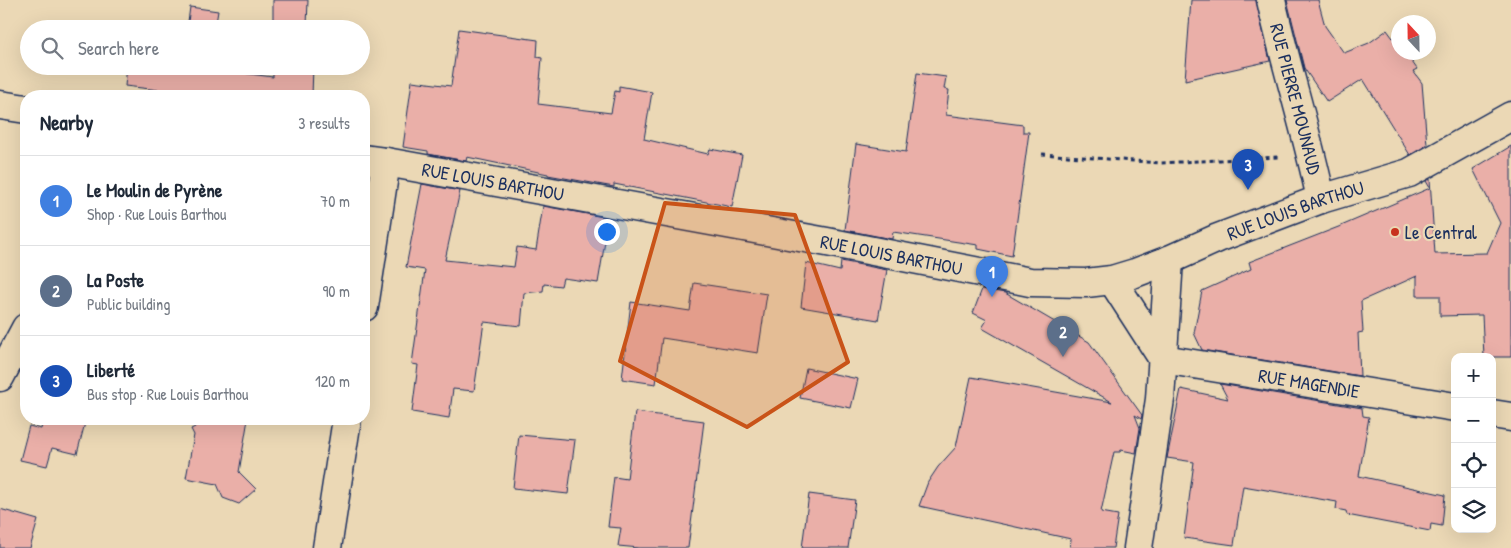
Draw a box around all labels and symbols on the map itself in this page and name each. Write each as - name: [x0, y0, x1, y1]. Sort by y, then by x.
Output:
- north arrow: [1391, 15, 1436, 60]
- street label: RUE PIERRE MOUNAUD: [1264, 21, 1328, 177]
- pin: 3: [1232, 149, 1264, 190]
- street label: RUE LOUIS BARTHOU: [420, 156, 566, 207]
- street label: RUE LOUIS BARTHOU: [1223, 174, 1367, 246]
- your location: [594, 219, 620, 245]
- place label: Le Central: [1405, 219, 1478, 245]
- marker: Le Central: [1389, 226, 1401, 238]
- street label: RUE LOUIS BARTHOU: [818, 228, 965, 281]
- pin: 1: [976, 256, 1008, 297]
- pin: 2: [1047, 316, 1079, 357]
- street label: RUE MAGENDIE: [1257, 362, 1362, 404]

